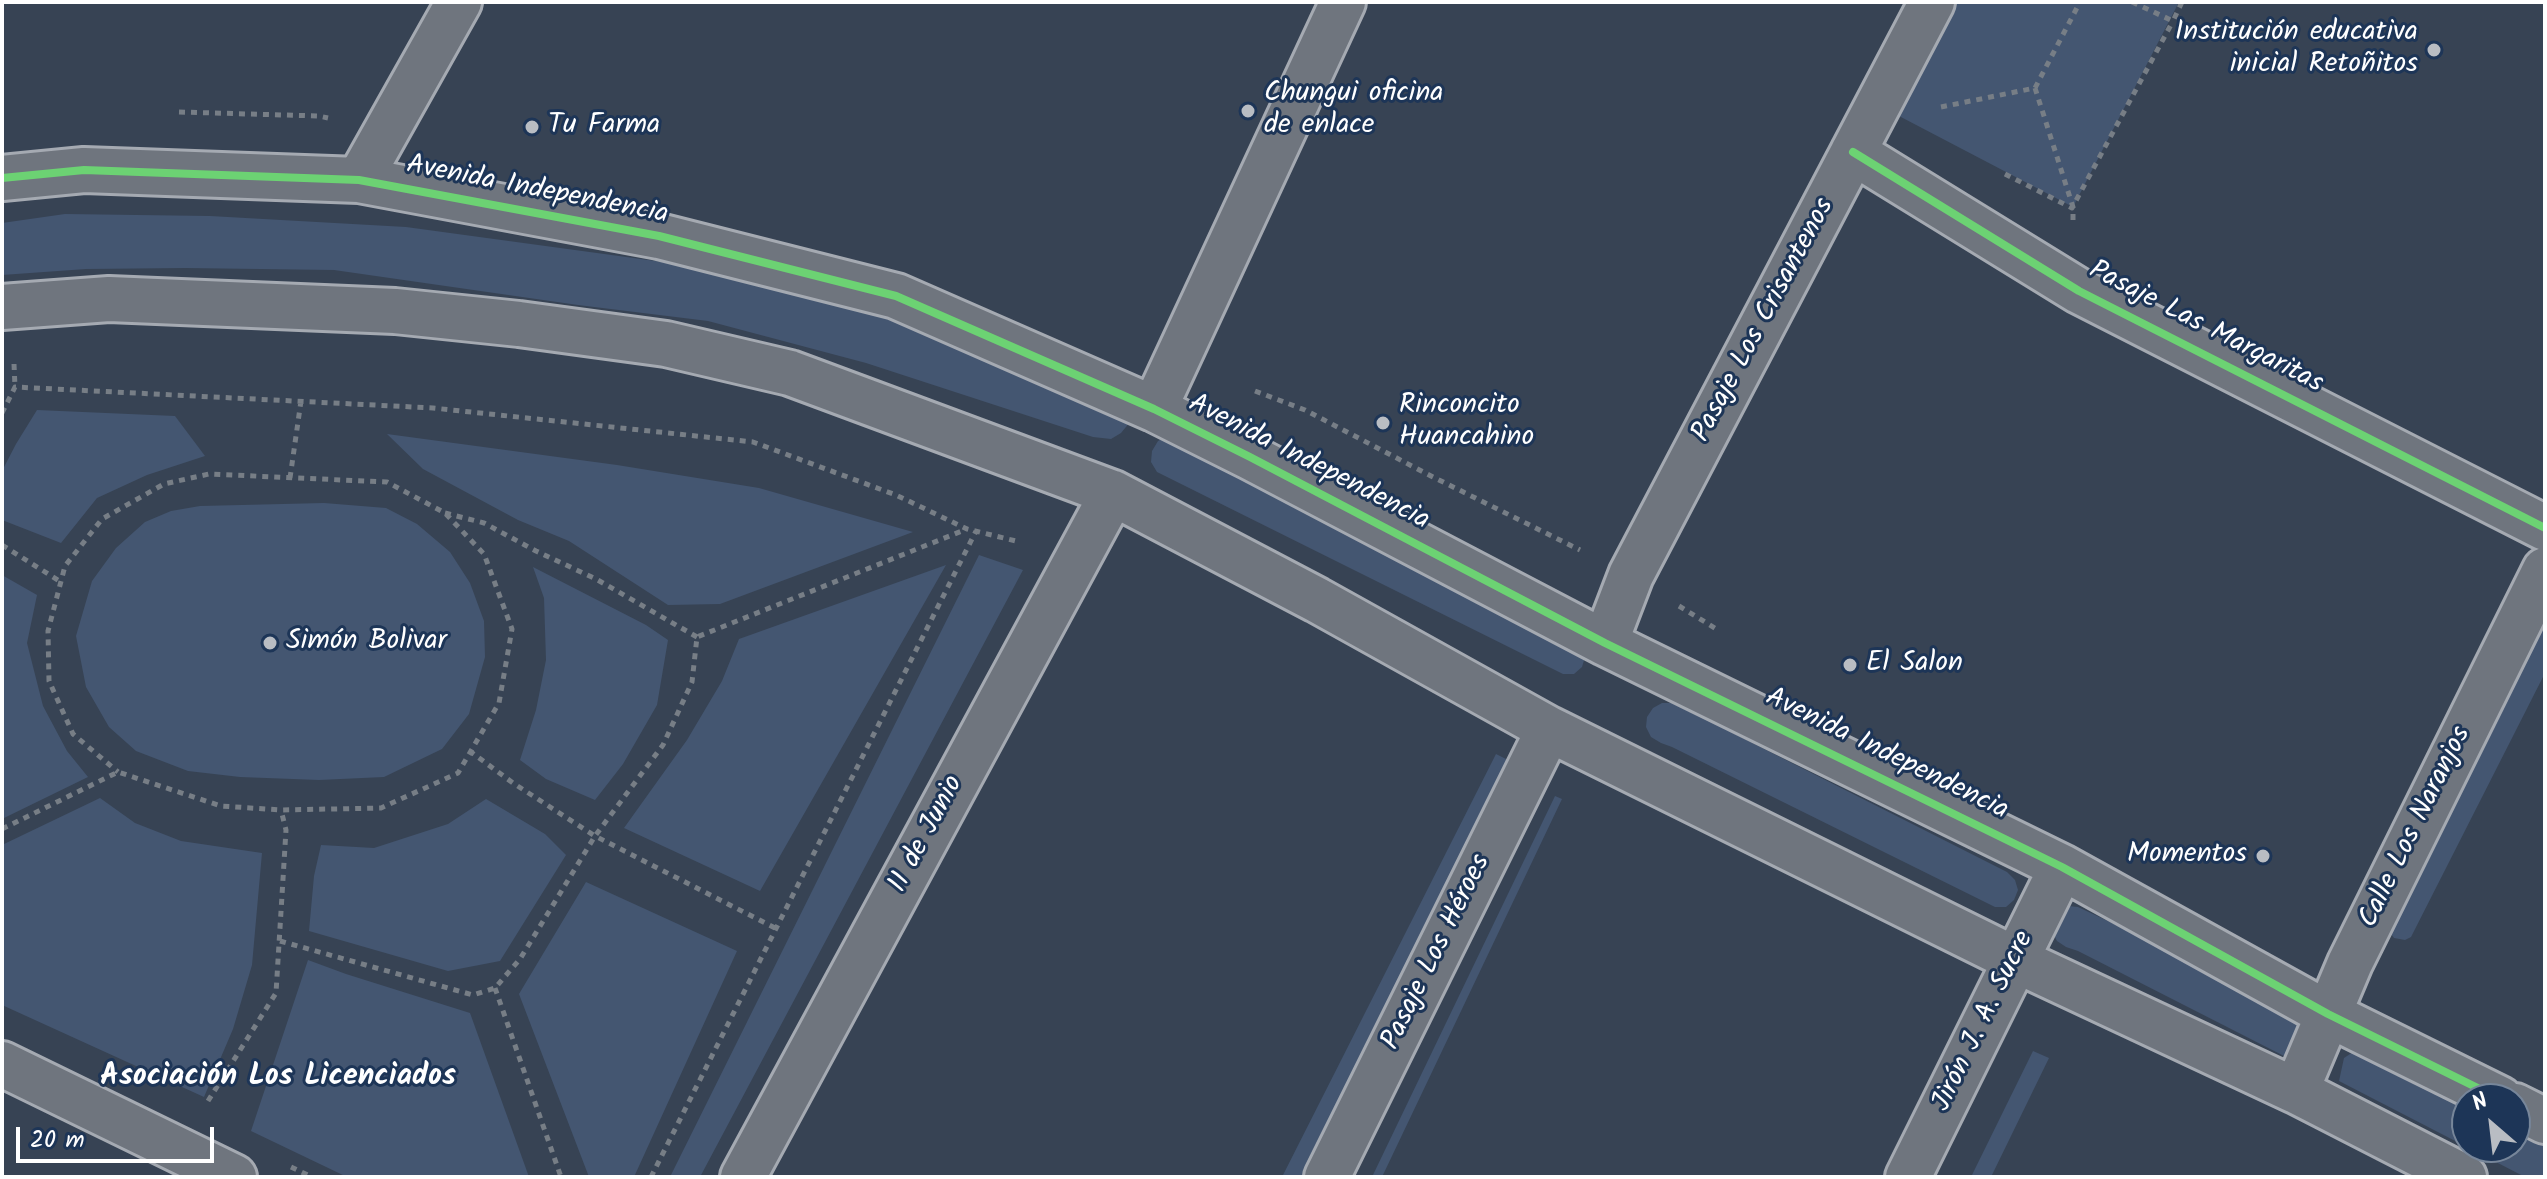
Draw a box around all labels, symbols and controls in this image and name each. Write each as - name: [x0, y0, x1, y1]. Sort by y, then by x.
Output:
- place label: Institución educativa inicial Retoñitos: [2175, 17, 2418, 83]
- marker: Institución educativa inicial Retoñitos: [2425, 41, 2443, 59]
- place label: Chungui oficina de enlace: [1264, 78, 1443, 144]
- marker: Chungui oficina de enlace: [1239, 102, 1257, 120]
- place label: Tu Farma: [548, 110, 660, 144]
- marker: Tu Farma: [523, 118, 541, 136]
- street label: Avenida Independencia: [403, 150, 671, 234]
- street label: Pasaje Los Crisantenos: [1687, 193, 1843, 449]
- street label: Pasaje Las Margaritas: [2082, 255, 2328, 403]
- street label: Avenida Independencia: [1182, 389, 1434, 539]
- place label: Rinconcito Huancahino: [1399, 390, 1534, 456]
- marker: Rinconcito Huancahino: [1374, 414, 1392, 432]
- place label: Simón Bolivar: [286, 626, 447, 660]
- marker: Simón Bolivar: [261, 634, 279, 652]
- place label: El Salon: [1866, 648, 1963, 682]
- marker: El Salon: [1841, 656, 1859, 674]
- street label: Avenida Independencia: [1759, 683, 2013, 829]
- street label: Calle Los Naranjos: [2354, 722, 2480, 934]
- street label: 11 de Junio: [883, 771, 973, 899]
- place label: Momentos: [2127, 839, 2247, 873]
- marker: Momentos: [2254, 847, 2272, 865]
- street label: Pasaje Los Héroes: [1376, 850, 1500, 1056]
- street label: Jirón J. A. Sucre: [1927, 926, 2043, 1118]
- district label: Asociación Los Licenciados: [100, 1061, 456, 1097]
- north arrow: [2451, 1083, 2531, 1163]
- text: N: [2466, 1084, 2495, 1122]
- scale bar: [20, 1111, 218, 1161]
- text: 20 m: [30, 1121, 85, 1160]

